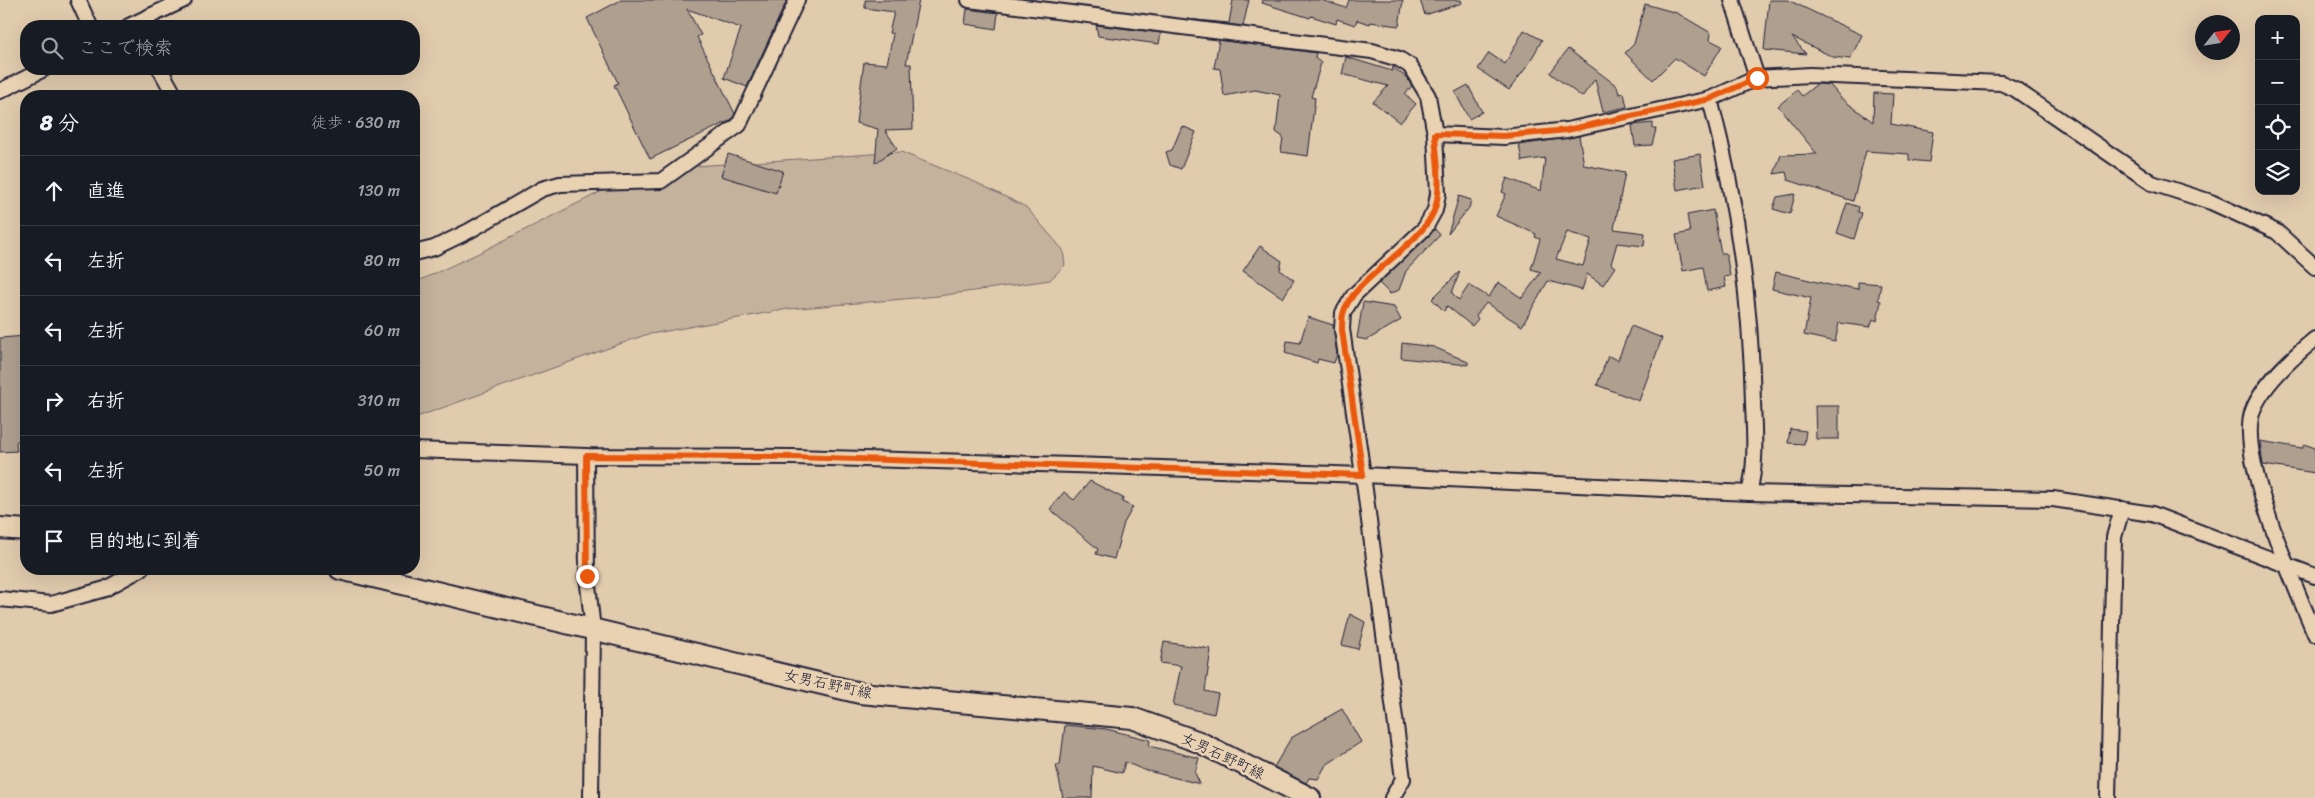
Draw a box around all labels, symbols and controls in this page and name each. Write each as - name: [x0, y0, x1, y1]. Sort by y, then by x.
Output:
- north arrow: [2195, 15, 2240, 60]
- map controls: [2255, 15, 2300, 195]
- button: +: [2255, 15, 2300, 60]
- search box: [20, 20, 420, 75]
- text: ここで検索: [78, 31, 173, 64]
- icon: search: [38, 34, 66, 62]
- button: −: [2255, 60, 2300, 105]
- route start: [1746, 67, 1769, 90]
- text: 8 分: [40, 104, 79, 142]
- button: locate: [2255, 105, 2300, 150]
- text: 徒歩 · 630 m: [311, 108, 400, 137]
- button: layers: [2255, 150, 2300, 195]
- text: 直進: [87, 174, 125, 207]
- text: 130 m: [358, 176, 400, 205]
- icon: ahead: [40, 177, 68, 205]
- text: 左折: [87, 244, 125, 277]
- text: 80 m: [364, 246, 400, 275]
- icon: left: [40, 247, 68, 275]
- text: 左折: [87, 314, 125, 347]
- text: 60 m: [364, 316, 400, 345]
- icon: left: [40, 317, 68, 345]
- text: 右折: [87, 384, 125, 417]
- text: 310 m: [358, 386, 400, 415]
- icon: right: [40, 387, 68, 415]
- text: 左折: [87, 454, 125, 487]
- text: 50 m: [364, 456, 400, 485]
- icon: left: [40, 457, 68, 485]
- text: 目的地に到着: [87, 524, 201, 557]
- icon: arrive: [40, 527, 68, 555]
- route end: [576, 565, 599, 588]
- street label: 女男石野町線: [781, 662, 875, 706]
- street label: 女男石野町線: [1177, 725, 1269, 787]

